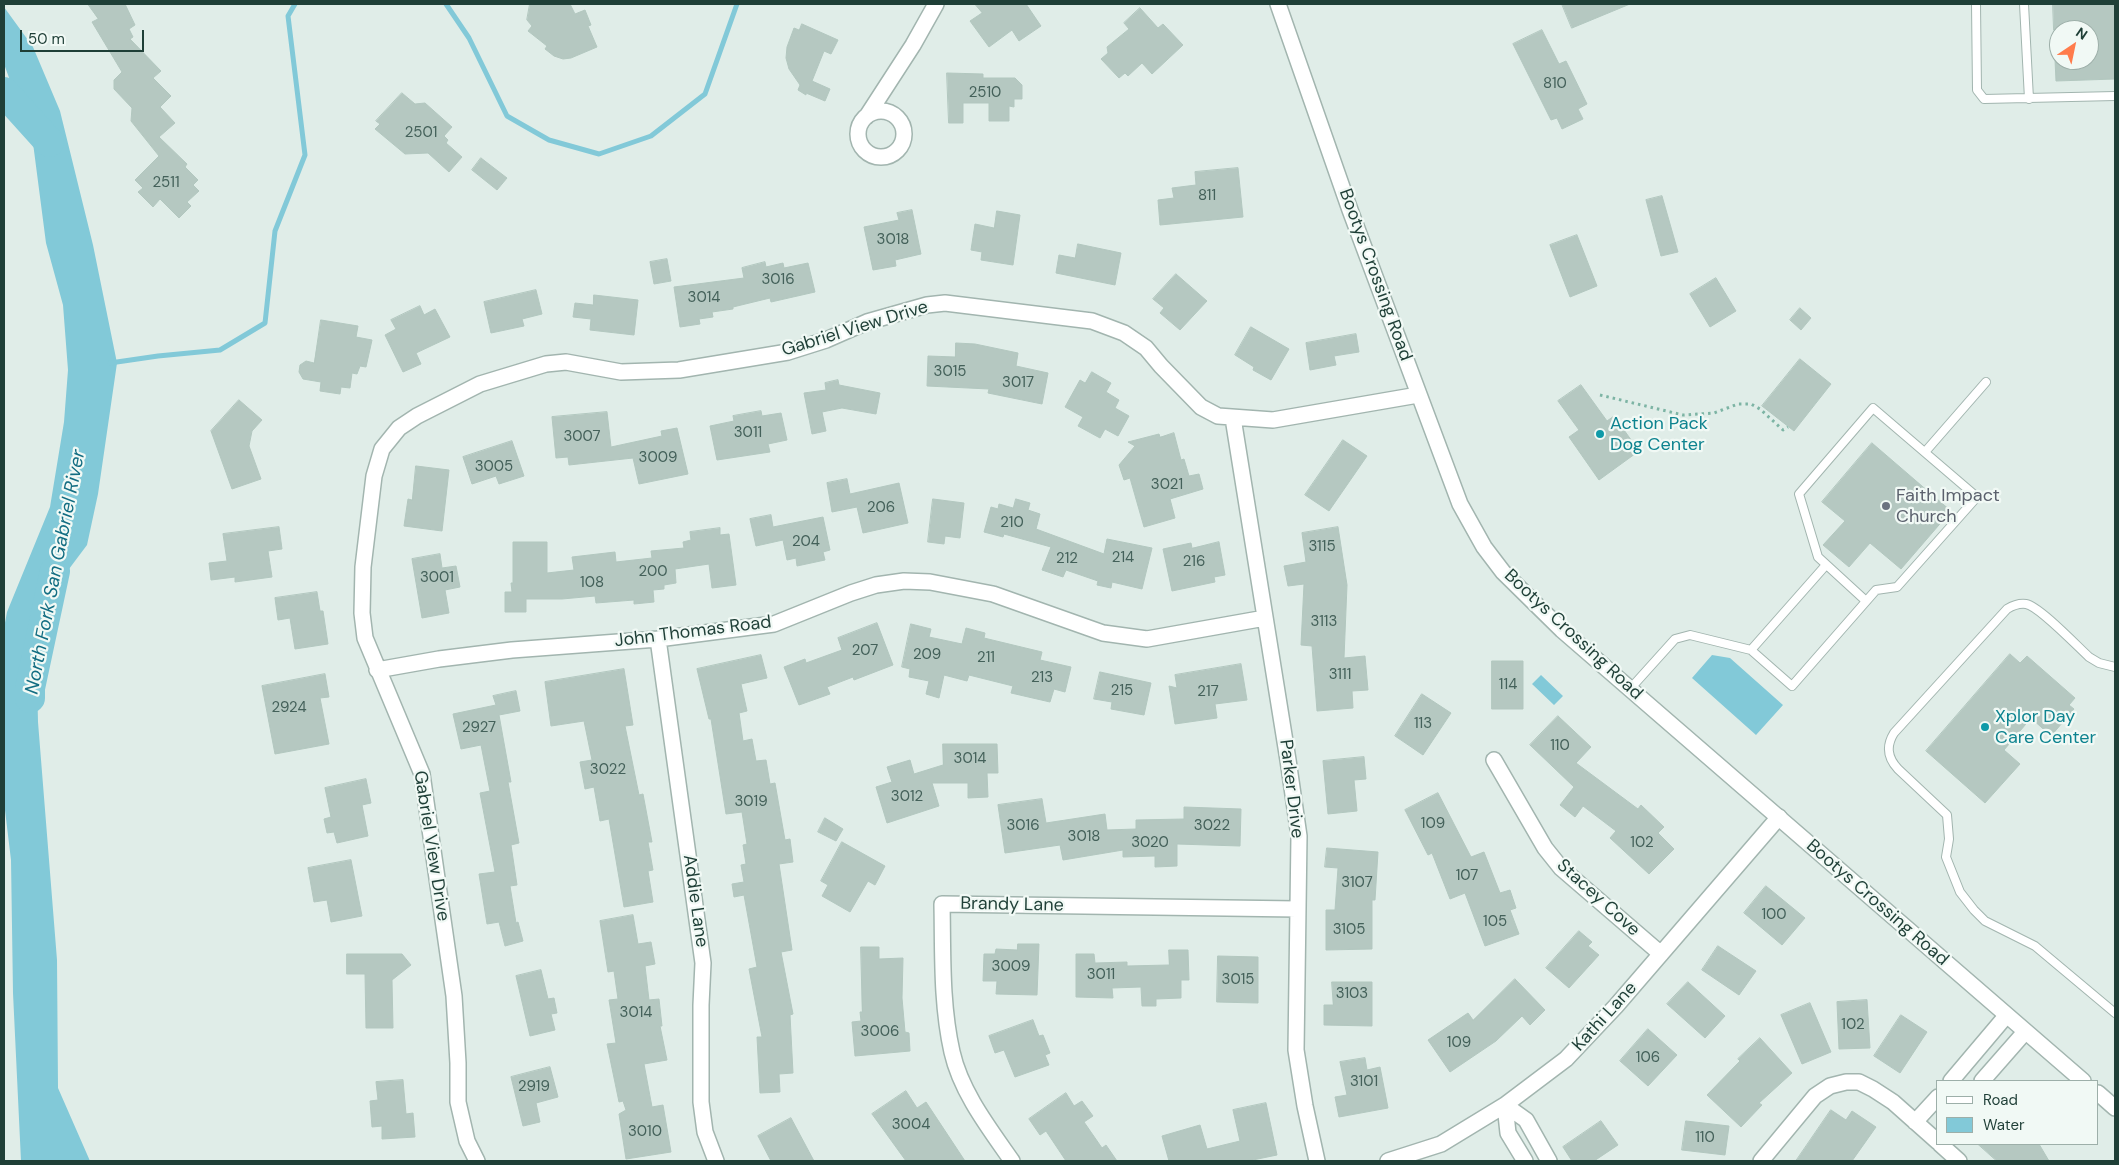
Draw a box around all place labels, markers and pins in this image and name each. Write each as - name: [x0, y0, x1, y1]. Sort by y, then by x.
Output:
- place label: Action Pack Dog Center: [1610, 413, 1708, 456]
- marker: Action Pack Dog Center: [1594, 428, 1606, 440]
- place label: Faith Impact Church: [1896, 485, 2000, 528]
- marker: Faith Impact Church: [1880, 500, 1892, 512]
- place label: Xplor Day Care Center: [1995, 706, 2096, 749]
- marker: Xplor Day Care Center: [1979, 721, 1991, 733]

